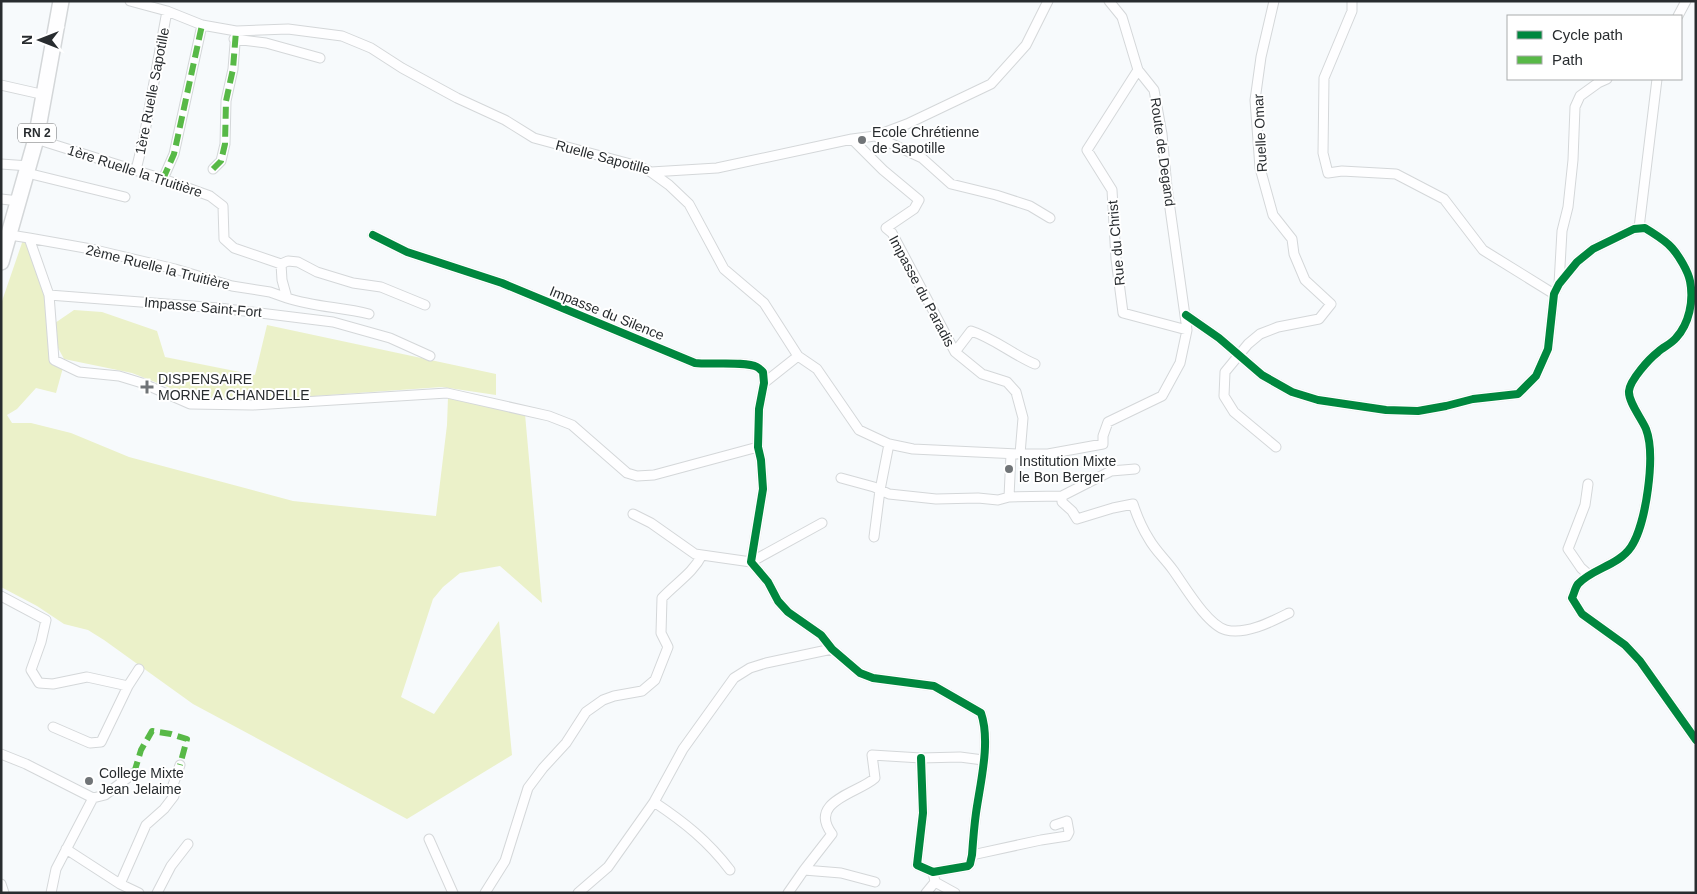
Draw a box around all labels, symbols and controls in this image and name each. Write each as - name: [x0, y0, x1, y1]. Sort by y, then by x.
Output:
- north arrow: [15, 15, 65, 65]
- legend: [1507, 15, 1682, 80]
- street label: 1ère Ruelle Sapotille: [132, 26, 172, 156]
- text: Cycle path: [1552, 26, 1623, 43]
- text: N: [19, 35, 35, 45]
- text: Path: [1552, 51, 1583, 68]
- street label: Ruelle Omar: [1250, 93, 1270, 173]
- street label: Route de Degand: [1147, 97, 1179, 207]
- road number: RN 2: [18, 124, 56, 142]
- place label: Ecole Chrétienne de Sapotille: [872, 124, 980, 156]
- marker: Ecole Chrétienne de Sapotille: [856, 134, 868, 146]
- street label: Ruelle Sapotille: [554, 137, 652, 177]
- street label: 1ère Ruelle la Truitière: [66, 142, 205, 200]
- street label: Rue du Christ: [1104, 200, 1128, 286]
- street label: Impasse du Paradis: [886, 233, 958, 349]
- street label: 2ème Ruelle la Truitière: [84, 241, 232, 293]
- street label: Impasse du Silence: [547, 283, 667, 343]
- street label: Impasse Saint-Fort: [143, 294, 263, 320]
- place label: DISPENSAIRE MORNE A CHANDELLE: [158, 371, 310, 403]
- marker: DISPENSAIRE MORNE A CHANDELLE: [140, 380, 154, 394]
- place label: Institution Mixte le Bon Berger: [1019, 453, 1116, 485]
- marker: Institution Mixte le Bon Berger: [1003, 463, 1015, 475]
- place label: College Mixte Jean Jelaime: [99, 765, 184, 797]
- marker: College Mixte Jean Jelaime: [83, 775, 95, 787]

